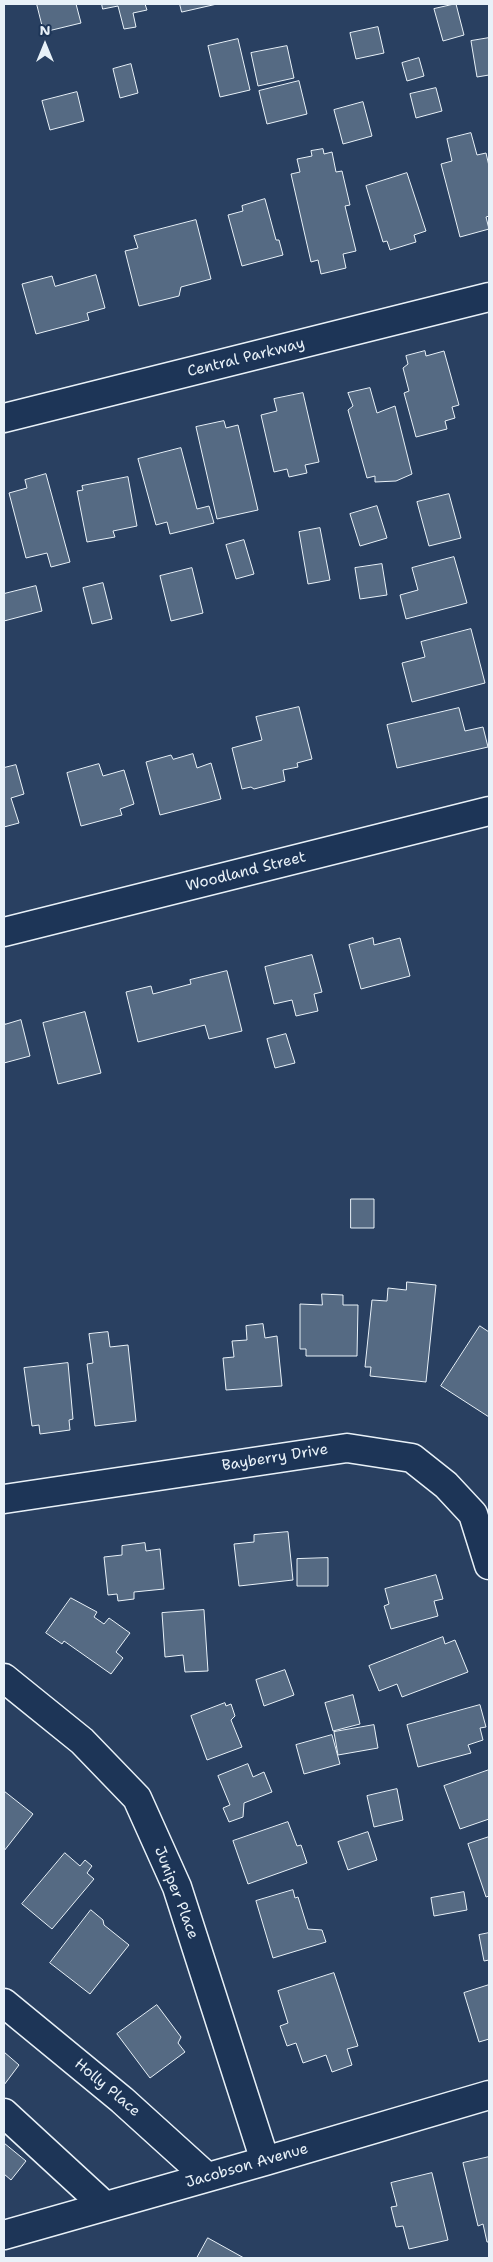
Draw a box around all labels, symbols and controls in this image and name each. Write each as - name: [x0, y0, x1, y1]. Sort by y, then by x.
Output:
- north arrow: [20, 20, 70, 70]
- text: N: [39, 21, 51, 39]
- street label: Central Parkway: [186, 335, 306, 381]
- street label: Woodland Street: [184, 848, 308, 896]
- street label: Bayberry Drive: [221, 1441, 329, 1475]
- street label: Juniper Place: [150, 1844, 202, 1942]
- street label: Holly Place: [70, 2055, 144, 2121]
- street label: Jacobson Avenue: [184, 2140, 310, 2192]

